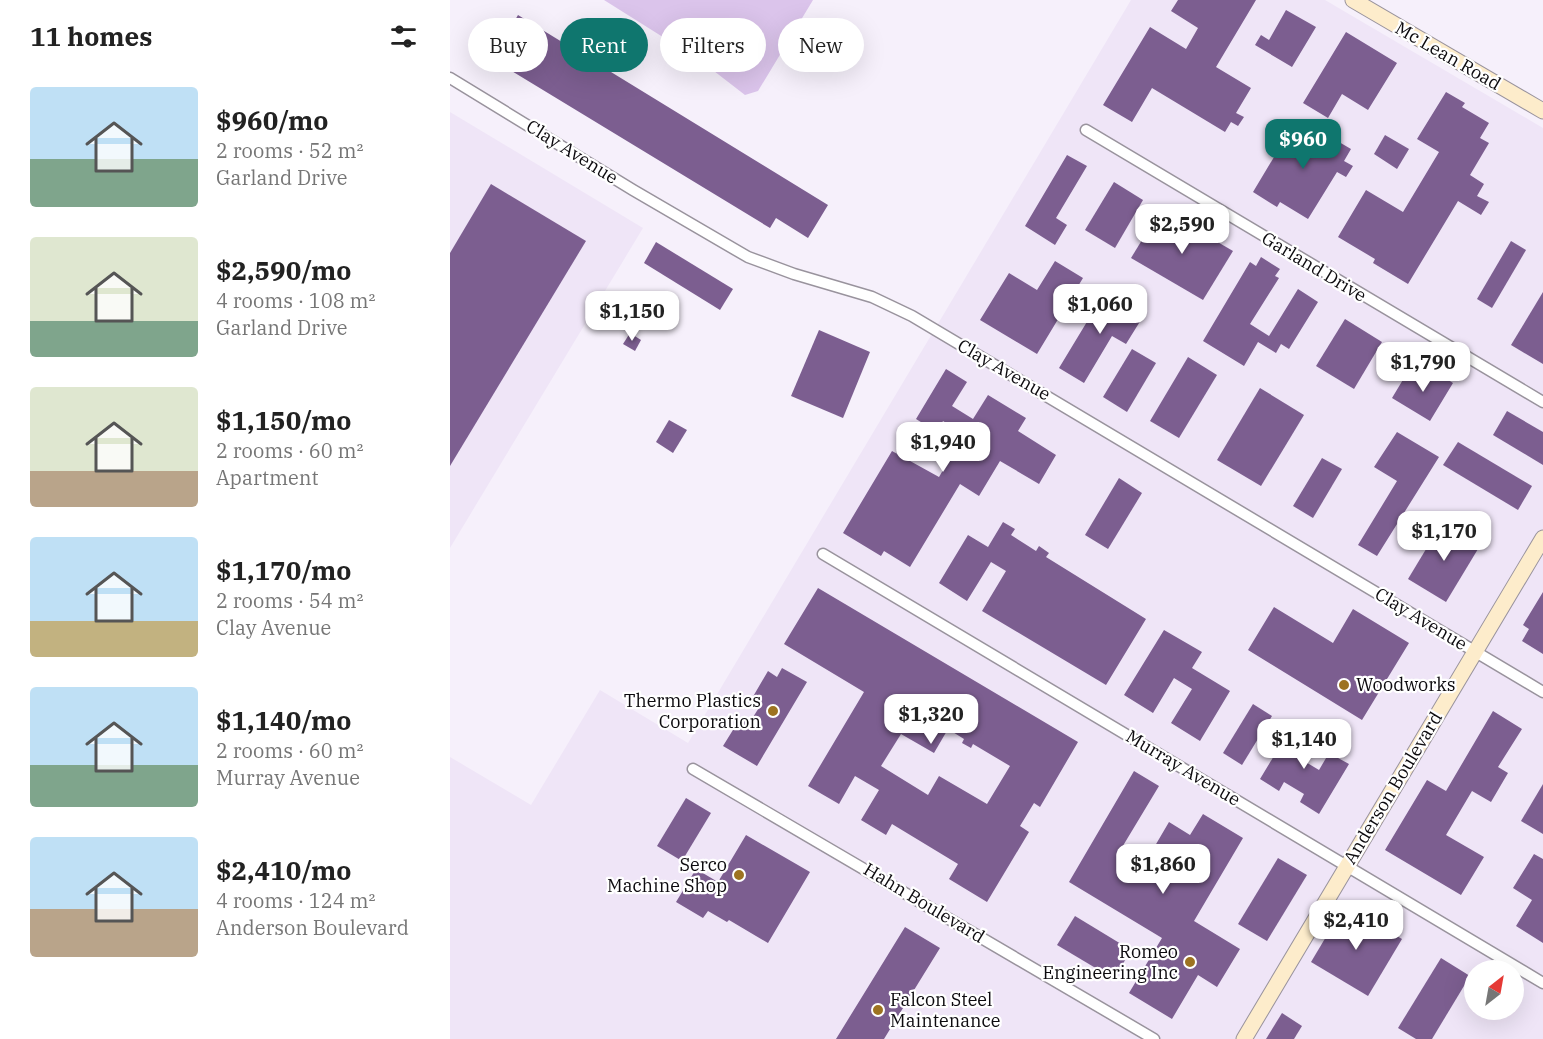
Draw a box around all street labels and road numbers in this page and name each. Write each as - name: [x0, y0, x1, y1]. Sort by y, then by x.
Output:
- street label: Mc Lean Road: [1391, 16, 1505, 95]
- street label: Clay Avenue: [522, 114, 622, 189]
- street label: Garland Drive: [1258, 226, 1371, 307]
- street label: Clay Avenue: [954, 334, 1055, 405]
- street label: Clay Avenue: [1371, 582, 1472, 655]
- street label: Anderson Boulevard: [1338, 707, 1447, 868]
- street label: Murray Avenue: [1122, 724, 1245, 811]
- street label: Hahn Boulevard: [859, 857, 989, 948]

